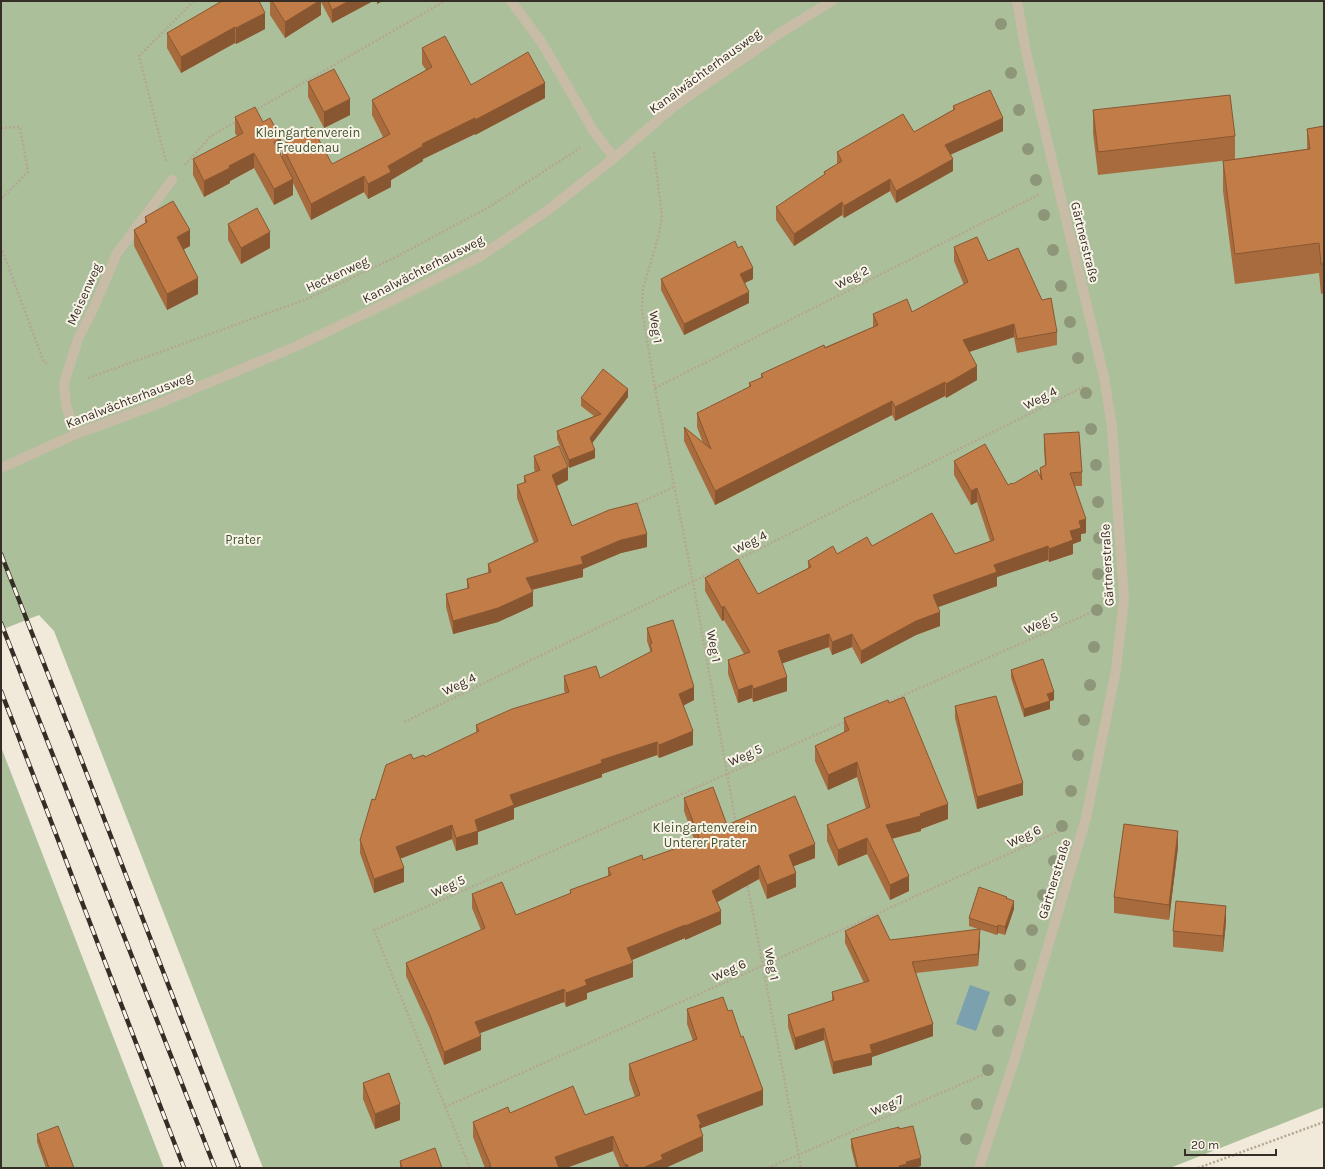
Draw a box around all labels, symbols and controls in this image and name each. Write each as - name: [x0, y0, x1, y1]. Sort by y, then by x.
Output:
- street label: Kanalwächterhausweg: [646, 25, 764, 117]
- park label: Kleingartenverein Freudenau: [256, 125, 360, 155]
- street label: Gärtnerstraße: [1068, 200, 1102, 284]
- street label: Kanalwächterhausweg: [360, 232, 487, 306]
- street label: Heckenweg: [303, 253, 371, 295]
- street label: Meisenweg: [64, 260, 105, 327]
- street label: Weg 2: [833, 262, 871, 292]
- street label: Weg 1: [646, 310, 666, 344]
- street label: Kanalwächterhausweg: [64, 369, 195, 431]
- street label: Weg 4: [1021, 383, 1059, 413]
- street label: Gärtnerstraße: [1097, 523, 1117, 607]
- street label: Weg 4: [731, 527, 769, 557]
- park label: Prater: [225, 532, 261, 547]
- street label: Weg 5: [1022, 609, 1060, 637]
- street label: Weg 1: [704, 629, 724, 663]
- street label: Weg 4: [440, 669, 478, 699]
- street label: Weg 5: [726, 741, 764, 769]
- park label: Kleingartenverein Unterer Prater: [653, 820, 757, 850]
- street label: Weg 6: [1005, 822, 1043, 850]
- street label: Gärtnerstraße: [1035, 837, 1073, 921]
- street label: Weg 5: [429, 872, 467, 900]
- street label: Weg 1: [762, 947, 782, 981]
- street label: Weg 6: [710, 956, 748, 984]
- street label: Weg 7: [868, 1091, 906, 1119]
- scale bar: [1185, 1131, 1276, 1157]
- text: 20 m: [1191, 1138, 1219, 1152]

